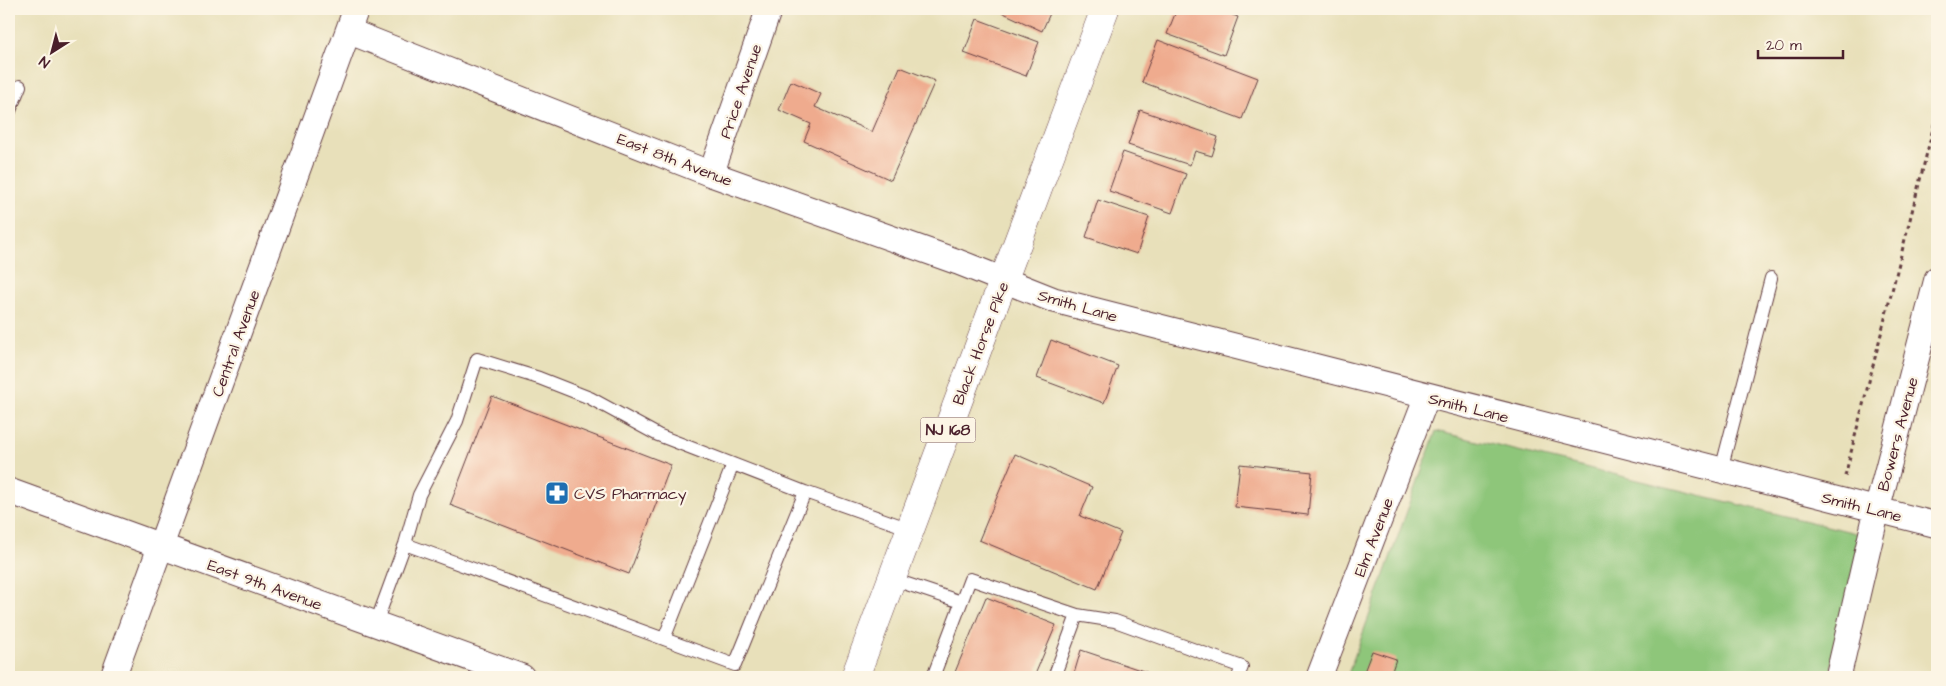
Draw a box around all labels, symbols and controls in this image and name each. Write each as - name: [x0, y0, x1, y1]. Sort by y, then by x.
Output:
- north arrow: [28, 28, 78, 78]
- scale bar: [1758, 28, 1844, 60]
- text: 20 m: [1766, 35, 1802, 56]
- street label: Price Avenue: [714, 41, 768, 142]
- text: N: [35, 51, 54, 72]
- street label: East 8th Avenue: [614, 128, 736, 192]
- street label: Black Horse Pike: [947, 278, 1015, 408]
- street label: Smith Lane: [1035, 284, 1120, 328]
- street label: Central Avenue: [206, 286, 266, 400]
- street label: Bowers Avenue: [1872, 374, 1924, 494]
- street label: Smith Lane: [1426, 387, 1511, 429]
- road number: NJ 168: [920, 418, 976, 442]
- pharmacy icon: CVS Pharmacy: [544, 480, 570, 506]
- place label: CVS Pharmacy: [574, 483, 687, 506]
- street label: Smith Lane: [1819, 486, 1904, 528]
- street label: Elm Avenue: [1349, 494, 1399, 580]
- street label: East 9th Avenue: [204, 554, 325, 616]

